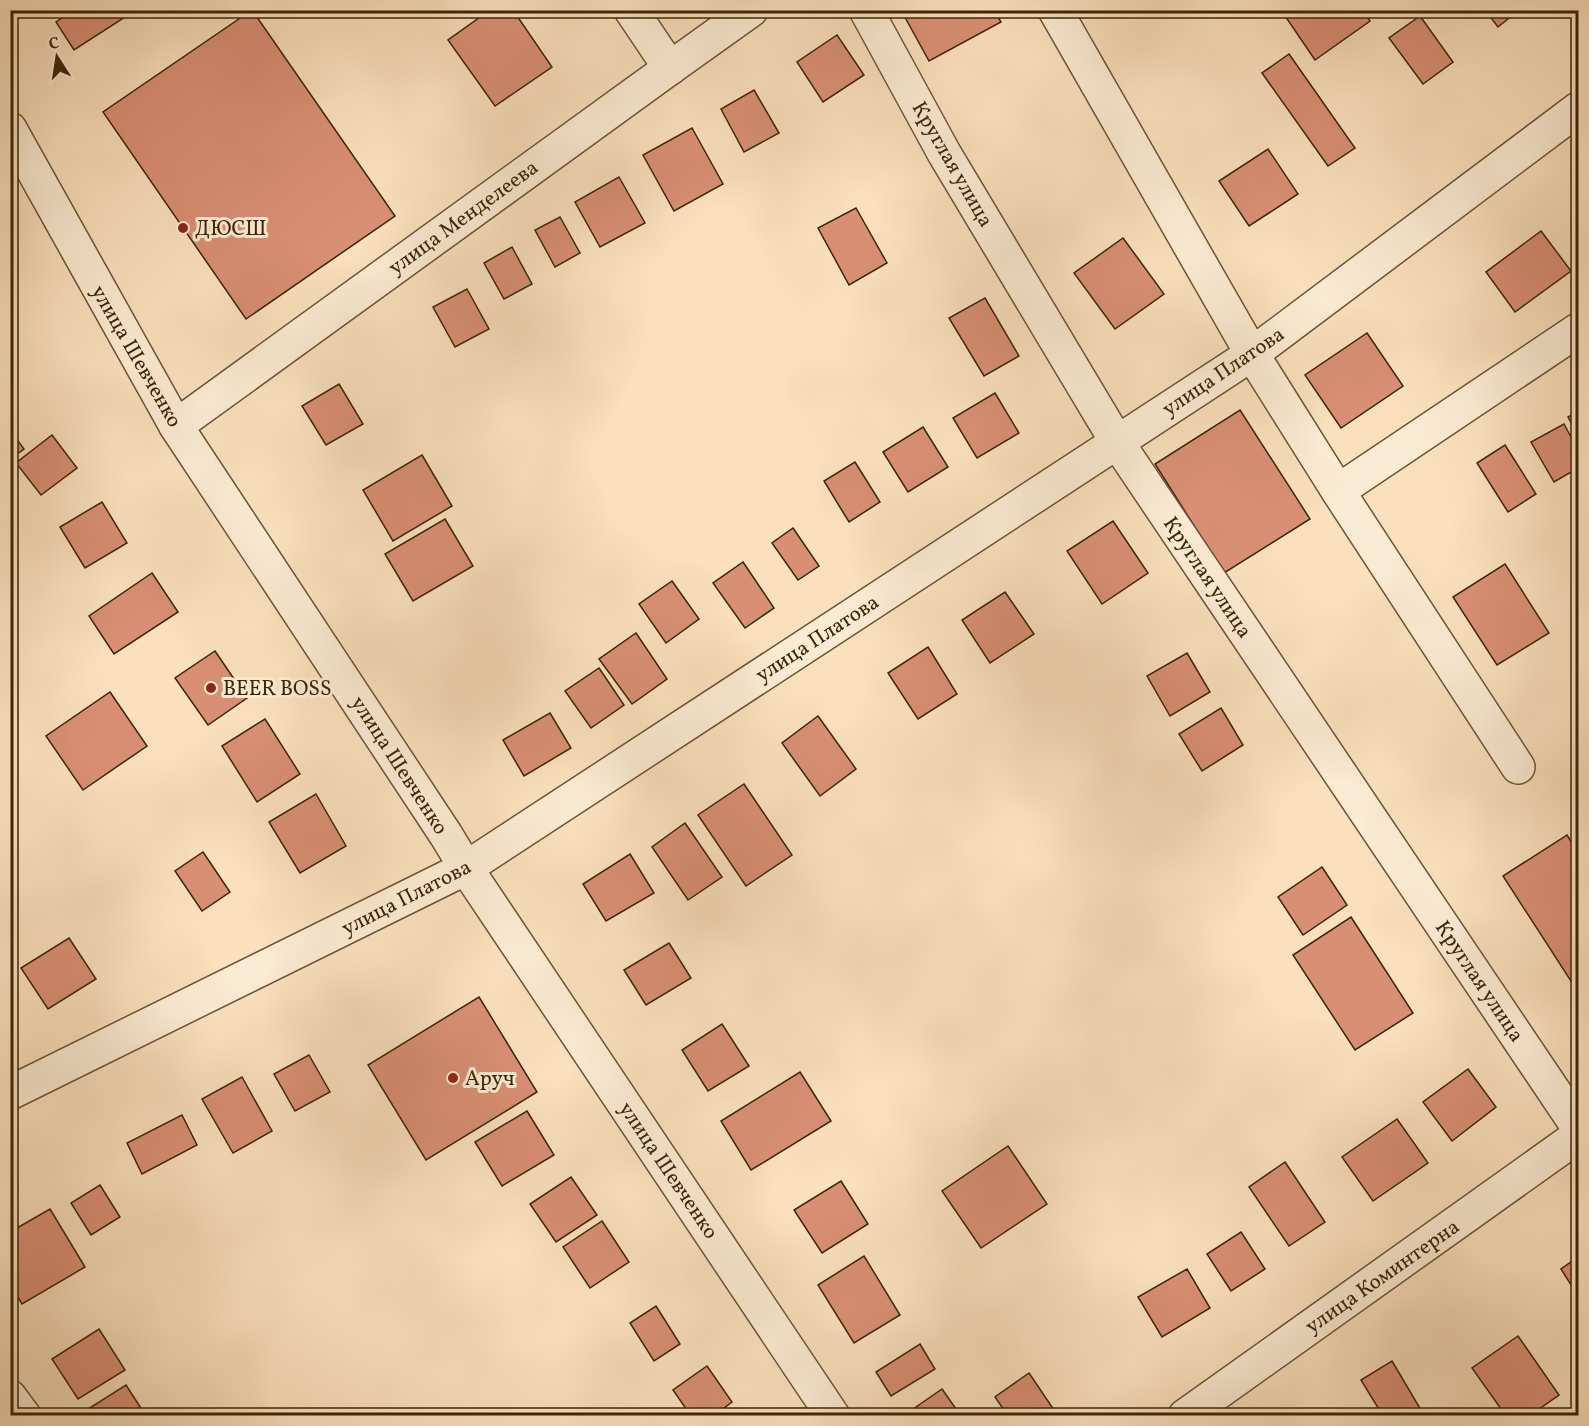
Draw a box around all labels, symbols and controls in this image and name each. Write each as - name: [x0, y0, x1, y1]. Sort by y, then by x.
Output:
- north arrow: [27, 27, 87, 87]
- text: С: [47, 32, 62, 56]
- street label: Круглая улица: [904, 96, 999, 233]
- street label: улица Менделеева: [383, 154, 545, 283]
- place label: ДЮСШ: [195, 215, 266, 244]
- marker: ДЮСШ: [176, 221, 190, 235]
- street label: улица Шевченко: [83, 280, 188, 433]
- street label: улица Платова: [1157, 321, 1291, 424]
- street label: Круглая улица: [1155, 511, 1258, 644]
- street label: улица Платова: [750, 588, 885, 690]
- place label: BEER BOSS: [223, 675, 332, 704]
- marker: BEER BOSS: [204, 681, 218, 695]
- street label: улица Шевченко: [343, 691, 454, 841]
- street label: улица Платова: [337, 853, 477, 943]
- street label: Круглая улица: [1427, 915, 1530, 1048]
- place label: Аруч: [465, 1065, 514, 1094]
- marker: Аруч: [446, 1071, 460, 1085]
- street label: улица Шевченко: [611, 1096, 724, 1245]
- street label: улица Коминтерна: [1300, 1213, 1466, 1341]

